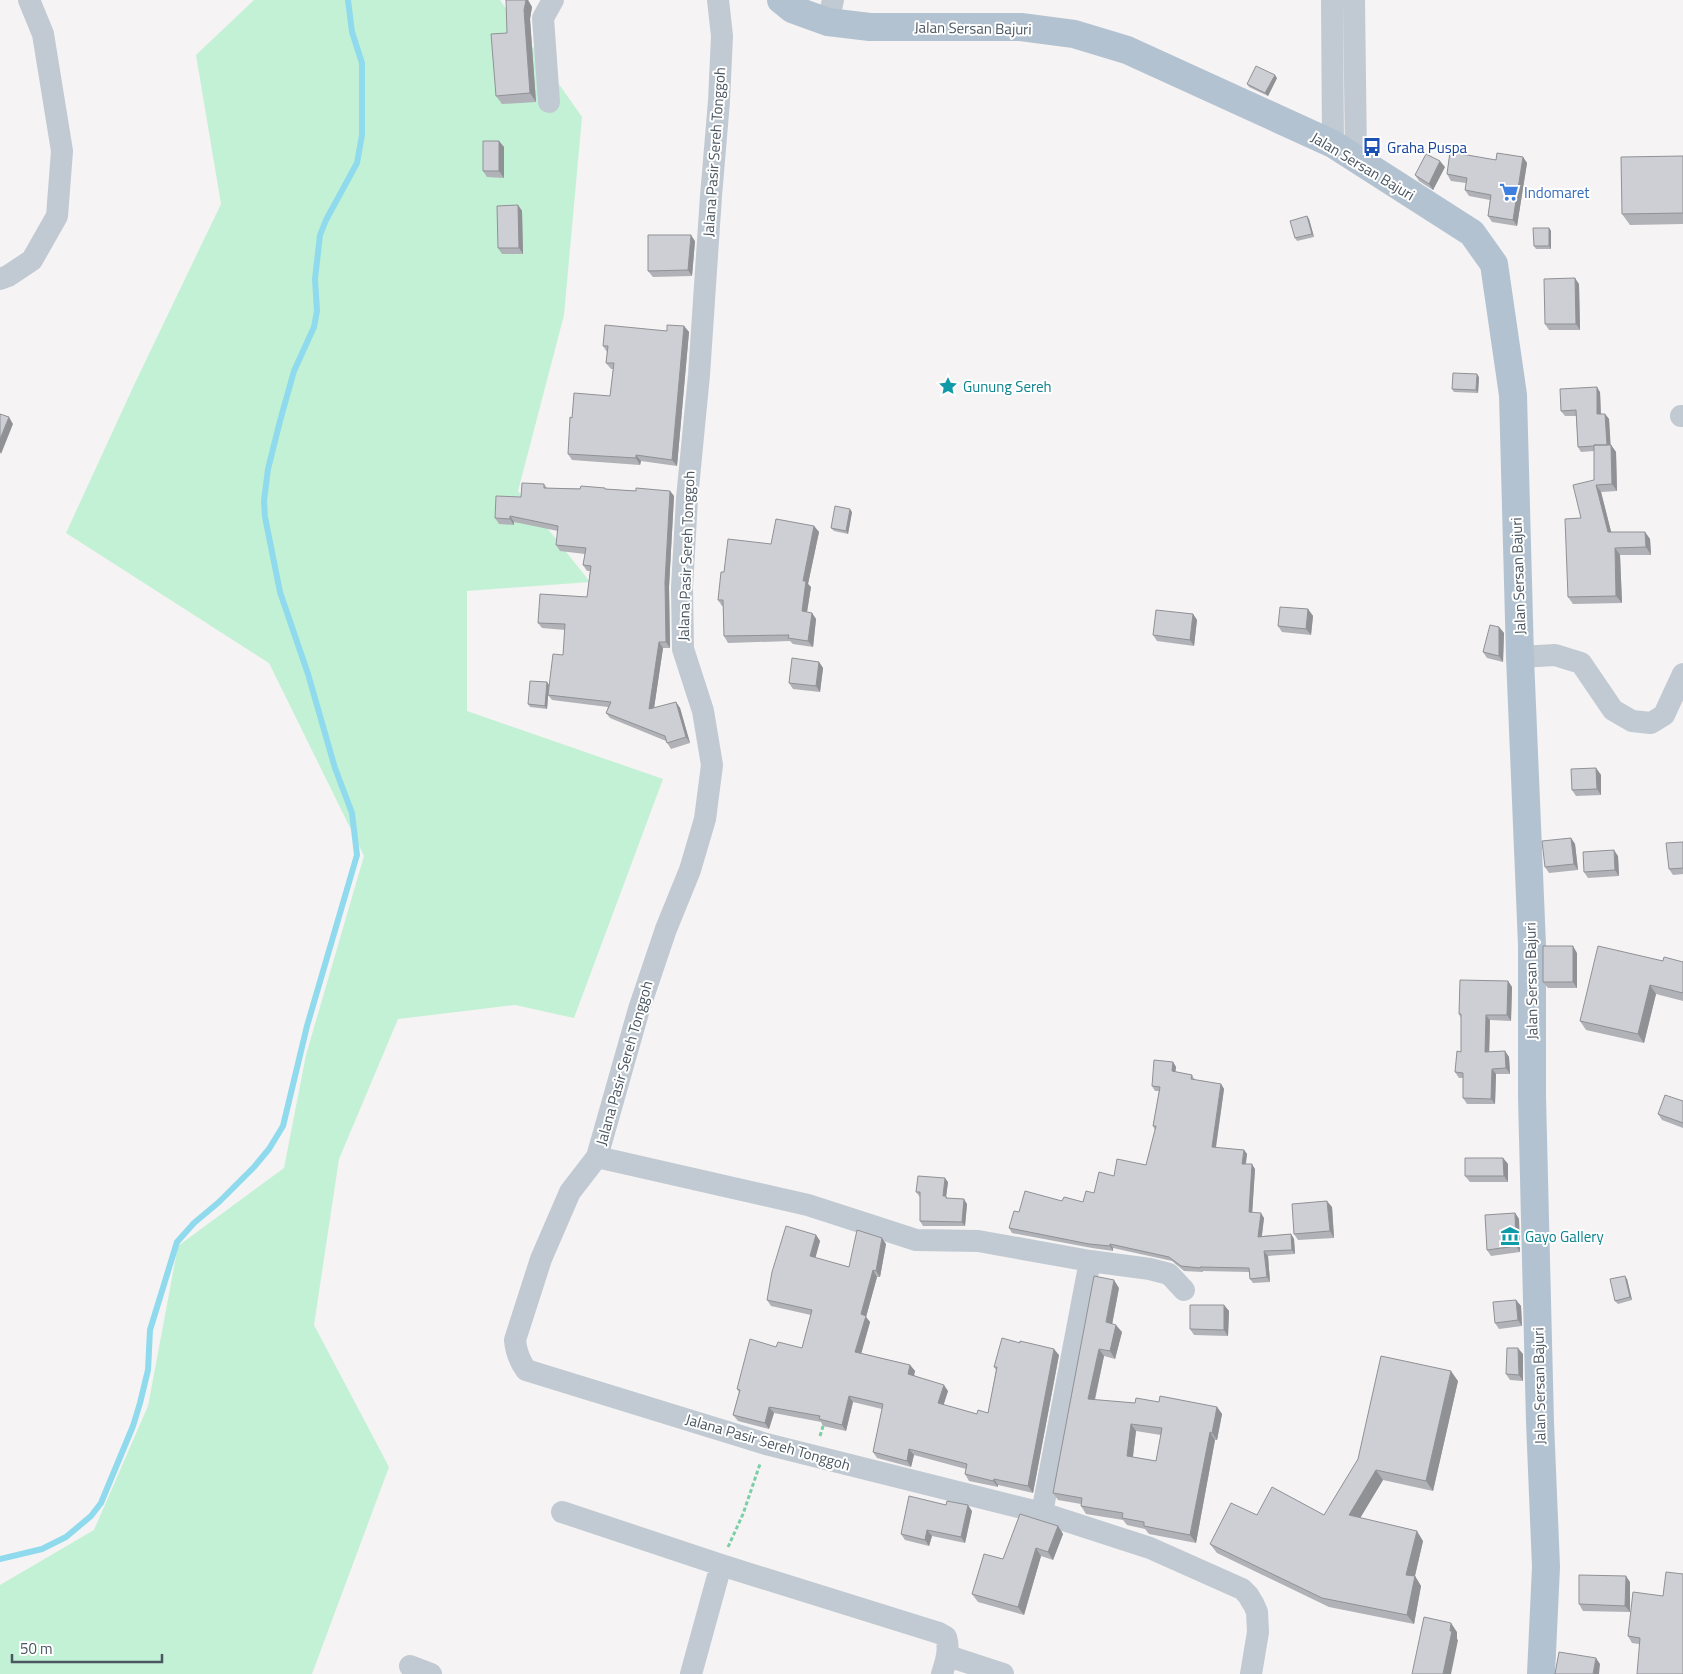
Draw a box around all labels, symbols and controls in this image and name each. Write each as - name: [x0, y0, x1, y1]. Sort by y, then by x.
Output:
- street label: Jalan Sersan Bajuri: [914, 15, 1032, 41]
- street label: Jalana Pasir Sereh Tonggoh: [697, 66, 731, 238]
- street label: Jalan Sersan Bajuri: [1307, 126, 1419, 206]
- bus stop icon: Graha Puspa: [1361, 136, 1383, 158]
- place label: Graha Puspa: [1387, 136, 1468, 159]
- supermarket icon: Indomaret: [1498, 181, 1520, 203]
- place label: Indomaret: [1524, 181, 1590, 204]
- place icon: Gunung Sereh: [937, 375, 959, 397]
- place label: Gunung Sereh: [963, 375, 1052, 398]
- street label: Jalana Pasir Sereh Tonggoh: [672, 470, 700, 642]
- street label: Jalan Sersan Bajuri: [1504, 517, 1532, 635]
- street label: Jalan Sersan Bajuri: [1518, 922, 1544, 1040]
- street label: Jalana Pasir Sereh Tonggoh: [589, 978, 659, 1148]
- museum icon: Gayo Gallery: [1499, 1225, 1521, 1247]
- place label: Gayo Gallery: [1525, 1225, 1604, 1248]
- street label: Jalan Sersan Bajuri: [1526, 1327, 1552, 1445]
- street label: Jalana Pasir Sereh Tonggoh: [683, 1407, 853, 1477]
- scale bar: [12, 1632, 162, 1664]
- text: 50 m: [20, 1637, 53, 1660]

